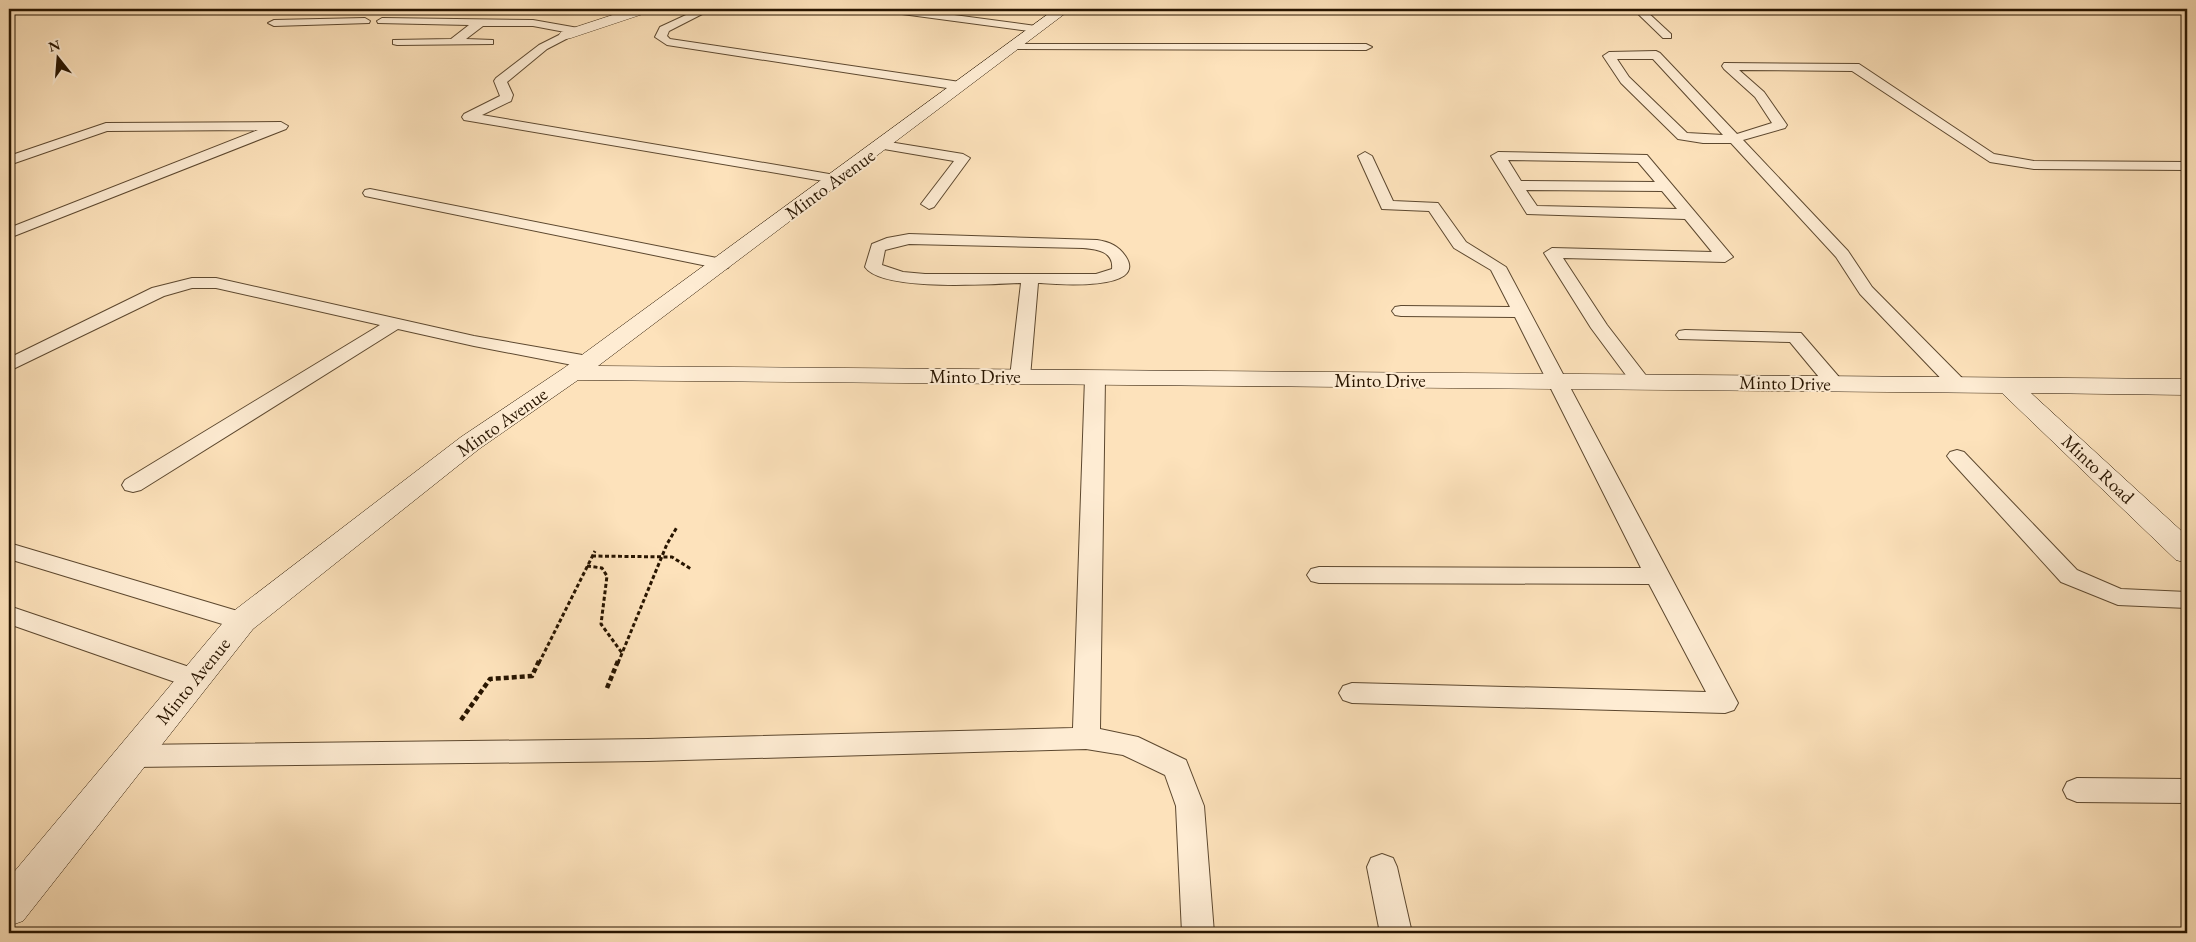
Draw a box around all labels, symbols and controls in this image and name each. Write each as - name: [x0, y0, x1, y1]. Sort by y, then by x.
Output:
- north arrow: [32, 32, 82, 82]
- text: N: [46, 35, 63, 56]
- street label: Minto Avenue: [780, 143, 880, 225]
- street label: Minto Drive: [929, 364, 1021, 389]
- street label: Minto Drive: [1334, 368, 1426, 393]
- street label: Minto Drive: [1739, 370, 1831, 396]
- street label: Minto Avenue: [452, 381, 552, 463]
- street label: Minto Road: [2056, 429, 2140, 509]
- street label: Minto Avenue: [150, 632, 236, 730]

